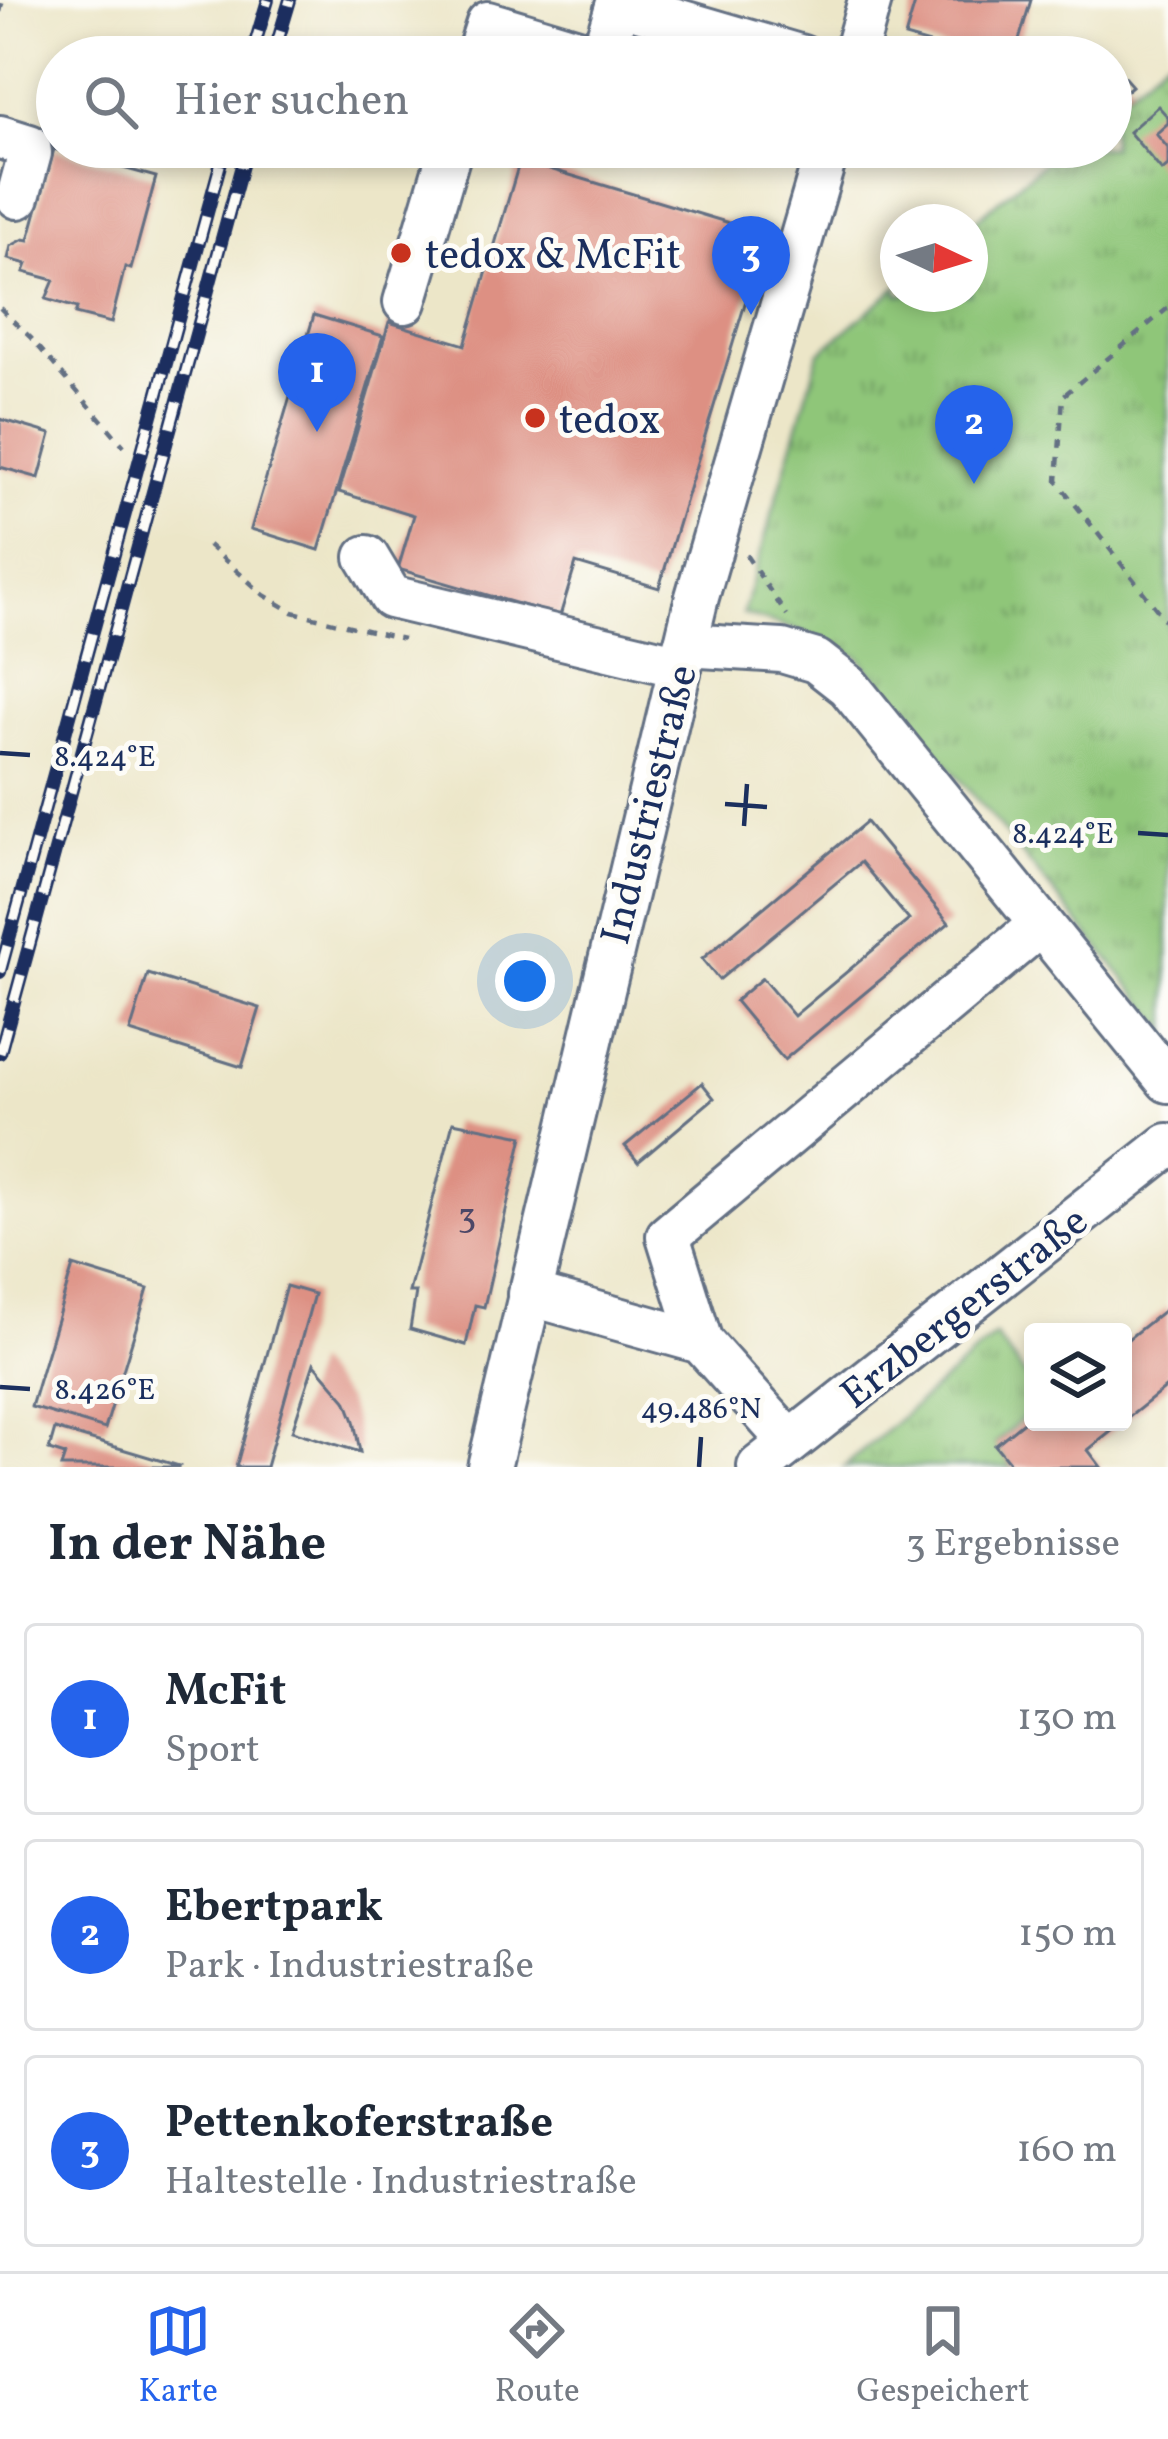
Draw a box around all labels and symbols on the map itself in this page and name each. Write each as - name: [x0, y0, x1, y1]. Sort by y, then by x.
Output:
- north arrow: [880, 204, 988, 312]
- pin: 3: [712, 216, 790, 315]
- place label: tedox & McFit: [425, 228, 681, 287]
- marker: tedox & McFit: [388, 240, 414, 266]
- pin: 1: [278, 333, 356, 432]
- pin: 2: [935, 385, 1013, 484]
- place label: tedox: [559, 393, 660, 452]
- marker: tedox: [522, 405, 548, 431]
- street label: Industriestraße: [588, 659, 715, 951]
- text: 8.424°E: [54, 737, 156, 779]
- text: 8.424°E: [1012, 814, 1114, 856]
- your location: [495, 951, 555, 1011]
- house number: 3: [458, 1193, 476, 1243]
- street label: Erzbergerstraße: [830, 1194, 1102, 1425]
- text: 8.426°E: [55, 1370, 155, 1412]
- text: 49.486°N: [641, 1389, 761, 1431]

